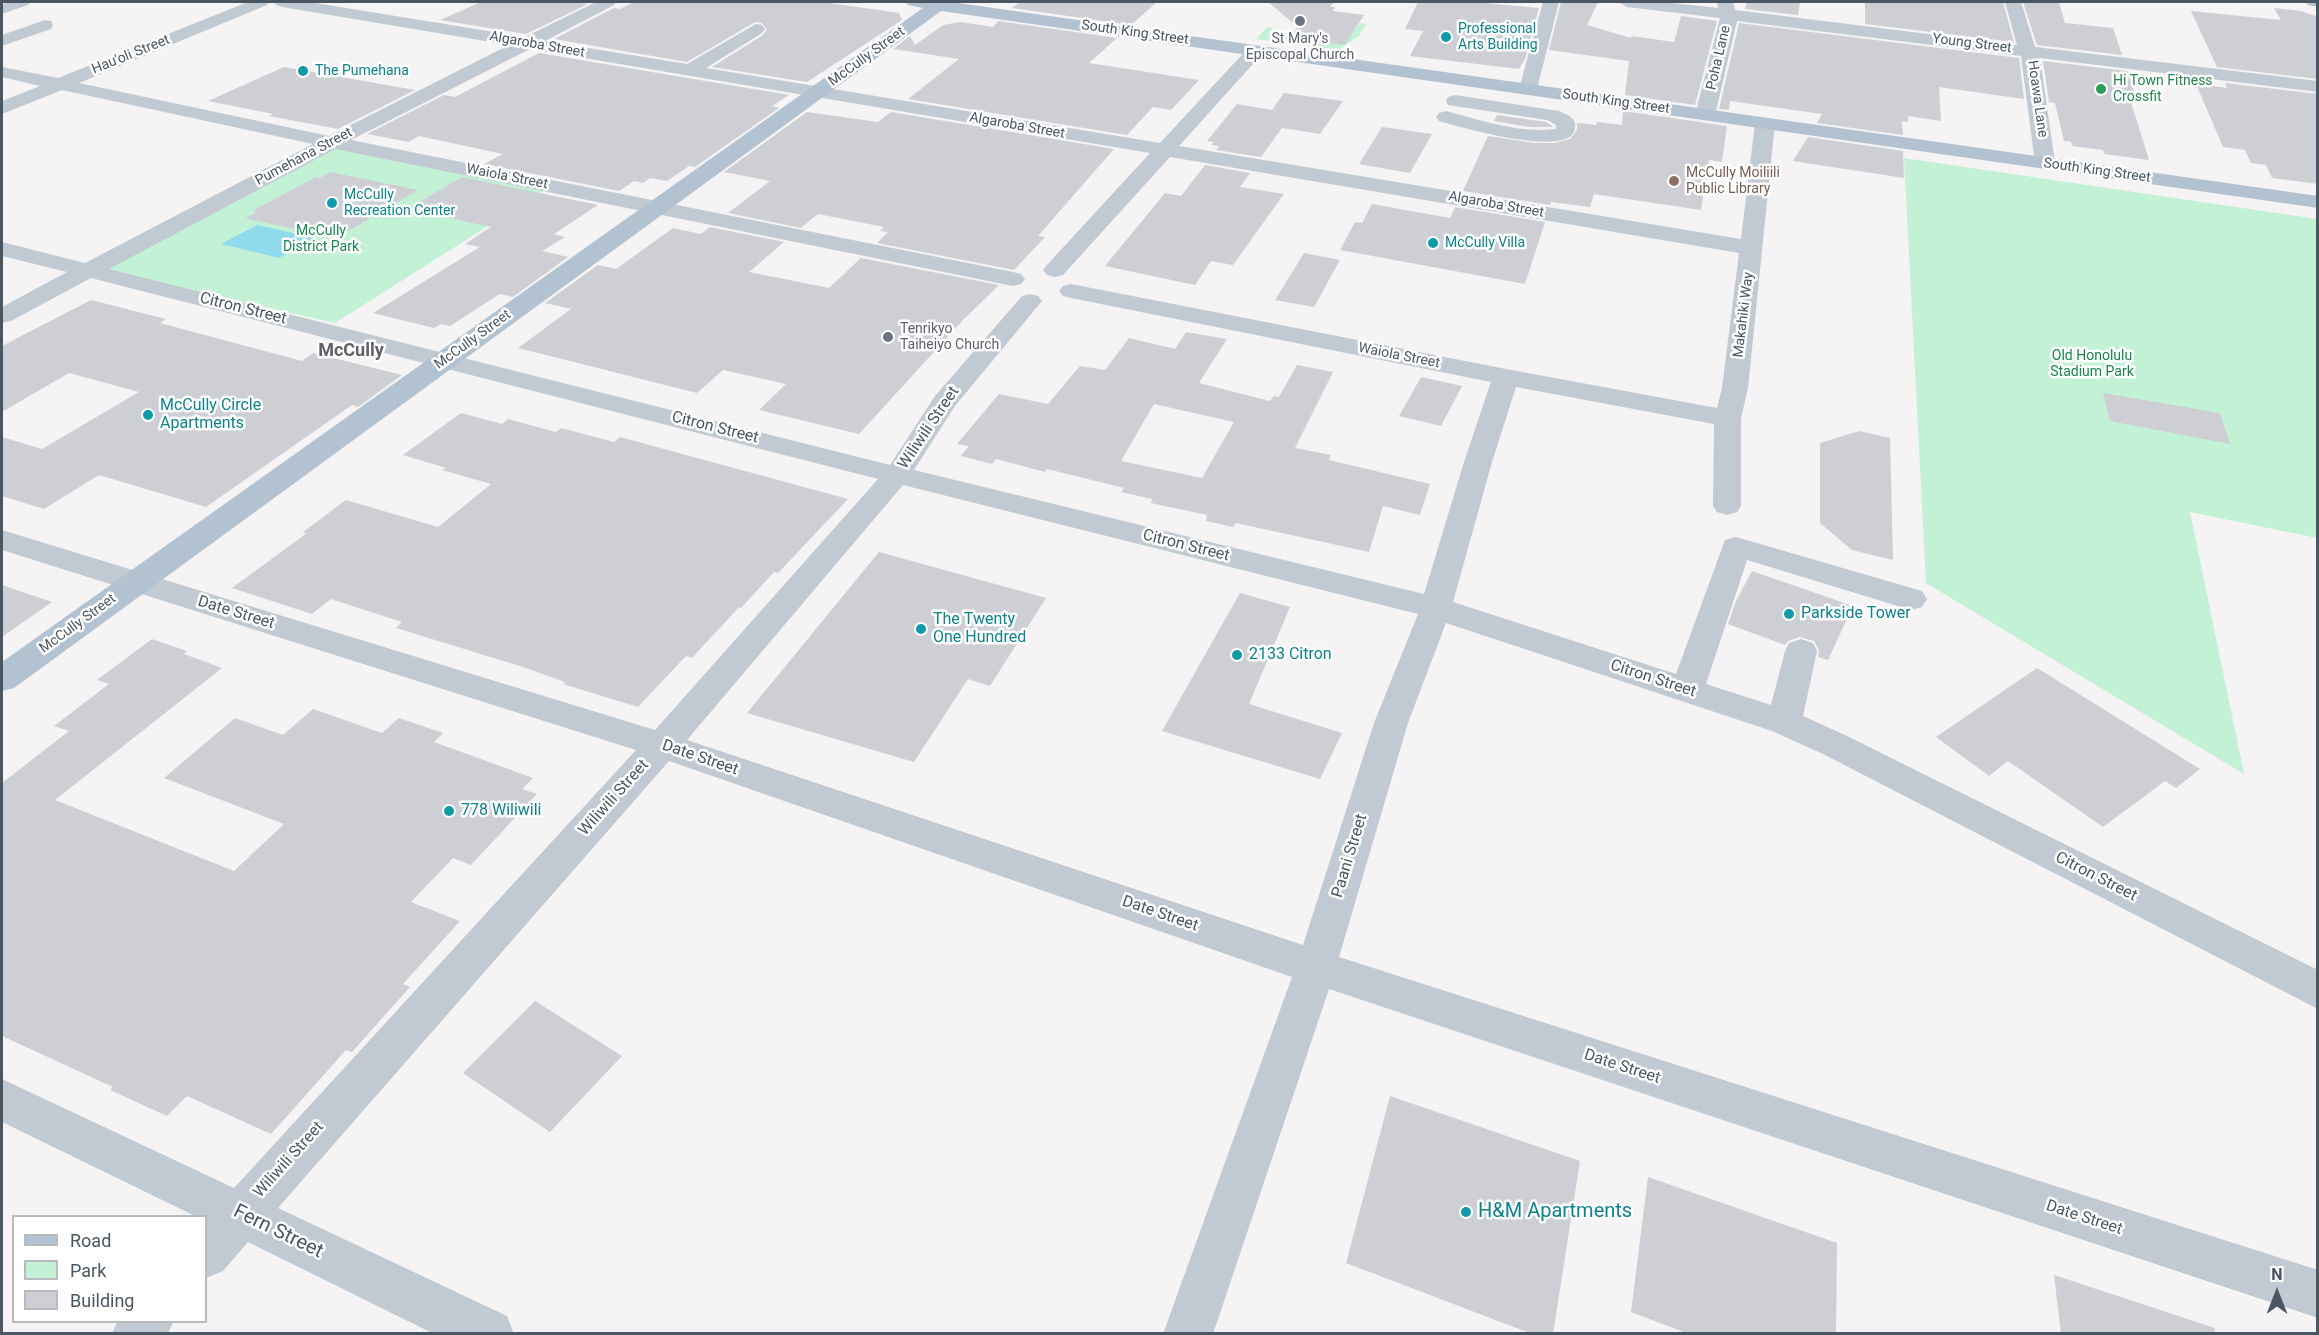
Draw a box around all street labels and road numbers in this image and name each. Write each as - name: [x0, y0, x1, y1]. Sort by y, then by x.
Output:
- street label: South King Street: [1080, 17, 1190, 49]
- street label: McCully Street: [826, 24, 908, 90]
- street label: Poha Lane: [1703, 24, 1735, 92]
- street label: Algaroba Street: [488, 28, 586, 62]
- street label: Young Street: [1931, 31, 2013, 57]
- street label: Hau'oli Street: [90, 32, 172, 78]
- street label: Hoawa Lane: [2023, 59, 2051, 139]
- street label: South King Street: [1561, 86, 1671, 118]
- street label: Algaroba Street: [968, 109, 1066, 143]
- street label: Pumehana Street: [253, 124, 355, 190]
- street label: South King Street: [2042, 155, 2152, 187]
- street label: Waiola Street: [465, 161, 549, 193]
- street label: Algaroba Street: [1447, 188, 1545, 222]
- street label: Makahiki Way: [1730, 271, 1758, 359]
- street label: Citron Street: [198, 289, 288, 329]
- street label: McCully Street: [432, 307, 514, 373]
- street label: Waiola Street: [1357, 340, 1441, 372]
- street label: Wiliwili Street: [894, 383, 964, 473]
- street label: Citron Street: [670, 408, 760, 448]
- street label: Citron Street: [1141, 526, 1231, 566]
- street label: McCully Street: [37, 591, 119, 657]
- street label: Date Street: [195, 592, 277, 634]
- street label: Citron Street: [1608, 656, 1698, 702]
- street label: Date Street: [659, 736, 741, 780]
- street label: Wiliwili Street: [575, 756, 653, 840]
- street label: Paani Street: [1328, 812, 1372, 900]
- street label: Citron Street: [2052, 848, 2140, 906]
- street label: Date Street: [1119, 892, 1201, 936]
- street label: Date Street: [1581, 1046, 1663, 1088]
- street label: Wiliwili Street: [250, 1118, 328, 1202]
- street label: Date Street: [2043, 1197, 2125, 1239]
- street label: Fern Street: [229, 1200, 327, 1264]

